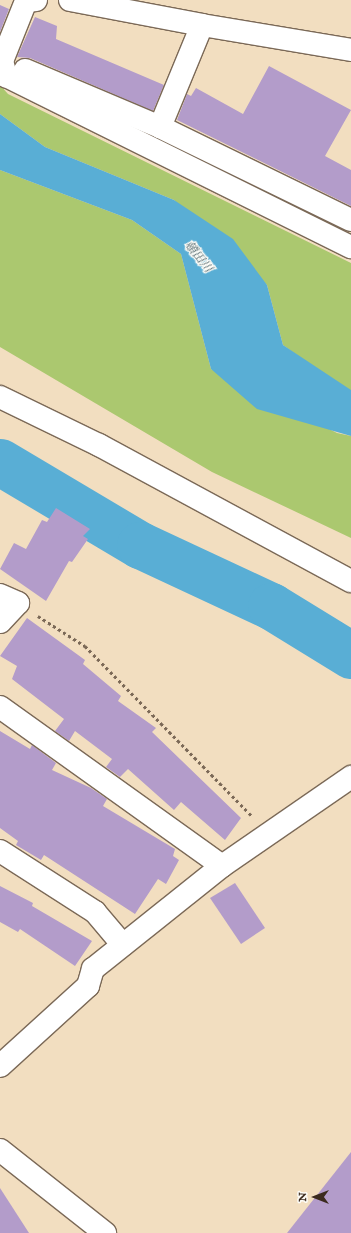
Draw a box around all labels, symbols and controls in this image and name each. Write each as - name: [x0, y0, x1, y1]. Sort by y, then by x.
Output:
- water label: 頓田川: [181, 238, 215, 276]
- north arrow: [295, 1177, 335, 1217]
- text: N: [296, 1192, 310, 1202]

